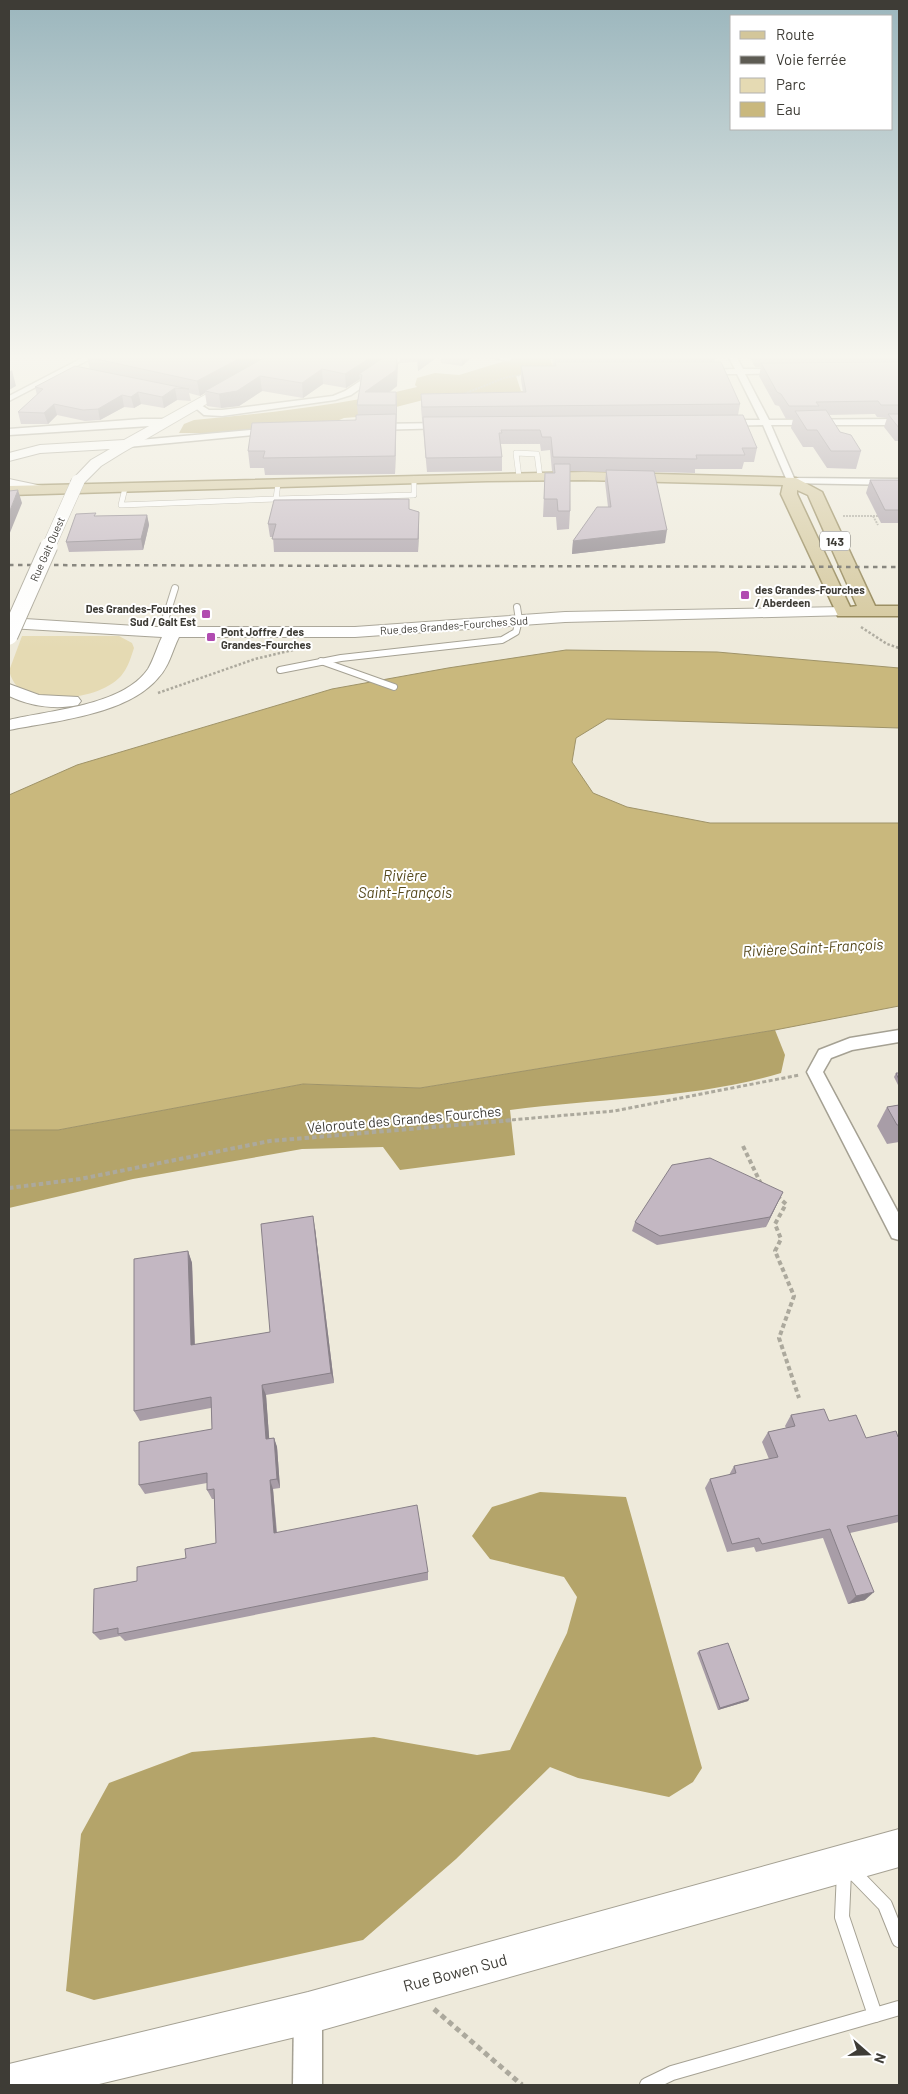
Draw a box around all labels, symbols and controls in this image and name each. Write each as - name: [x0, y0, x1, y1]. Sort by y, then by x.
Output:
- legend: [730, 15, 893, 130]
- text: Route: [776, 25, 815, 43]
- text: Voie ferrée: [776, 50, 847, 68]
- text: Parc: [776, 75, 806, 93]
- text: Eau: [776, 100, 801, 118]
- street label: Rue Galt Ouest: [27, 515, 67, 583]
- road number: 143: [820, 532, 850, 550]
- place label: des Grandes-Fourches / Aberdeen: [755, 583, 865, 609]
- marker: des Grandes-Fourches / Aberdeen: [739, 589, 751, 601]
- place label: Des Grandes-Fourches Sud / Galt Est: [86, 602, 196, 628]
- marker: Des Grandes-Fourches Sud / Galt Est: [200, 608, 212, 620]
- street label: Rue des Grandes-Fourches Sud: [380, 613, 528, 637]
- place label: Pont Joffre / des Grandes-Fourches: [221, 625, 311, 651]
- marker: Pont Joffre / des Grandes-Fourches: [205, 631, 217, 643]
- water label: Rivière Saint-François: [358, 866, 452, 901]
- water label: Rivière Saint-François: [742, 934, 884, 960]
- street label: Véloroute des Grandes Fourches: [306, 1102, 502, 1136]
- street label: Rue Bowen Sud: [401, 1949, 509, 1995]
- north arrow: [843, 2029, 893, 2079]
- text: N: [871, 2051, 890, 2066]

